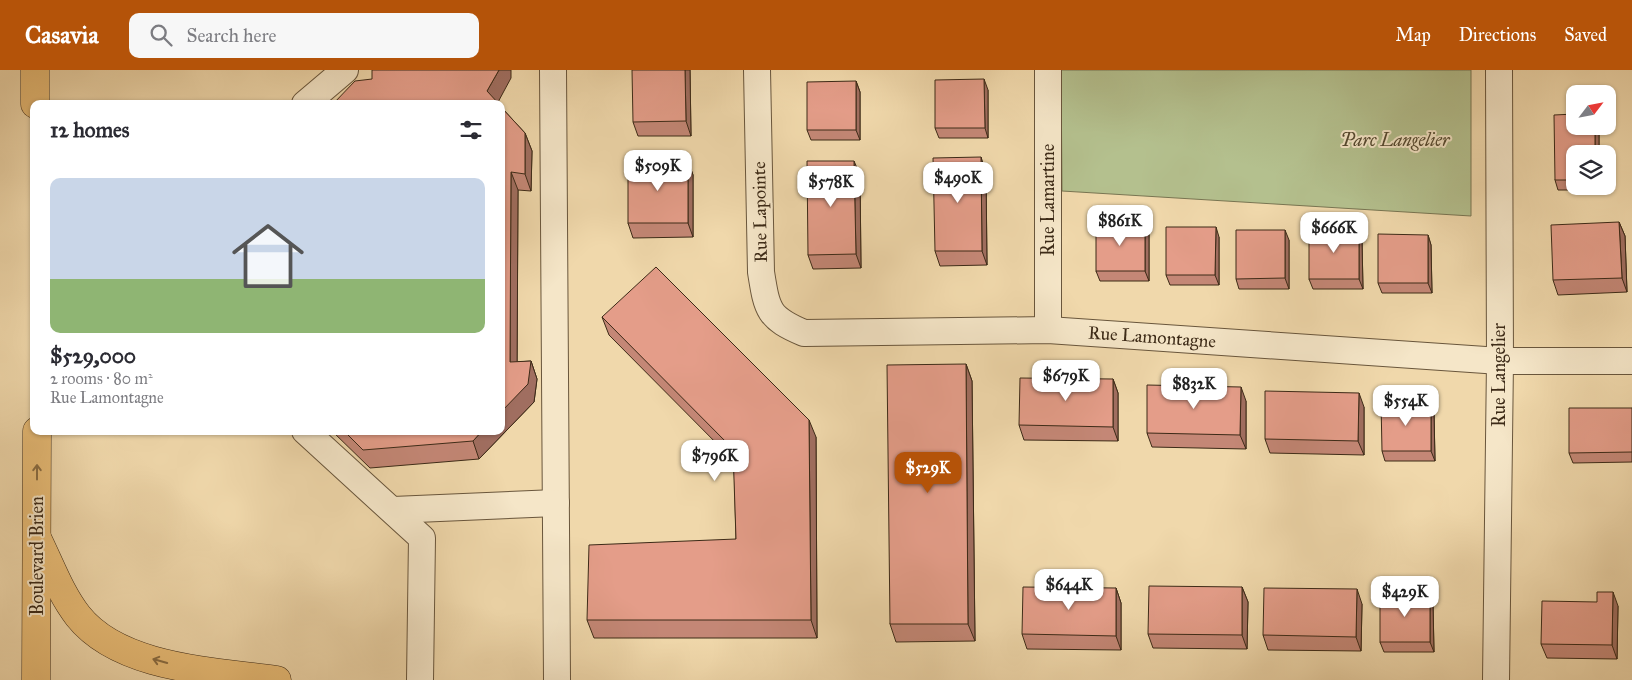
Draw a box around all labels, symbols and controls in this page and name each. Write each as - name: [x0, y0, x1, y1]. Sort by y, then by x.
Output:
- search box: [129, 13, 479, 58]
- text: Casavia: [25, 20, 99, 50]
- icon: search: [147, 21, 175, 49]
- text: Search here: [187, 24, 276, 47]
- text: Map: [1395, 24, 1431, 46]
- text: Directions: [1459, 24, 1536, 46]
- text: Saved: [1564, 24, 1607, 46]
- north arrow: [1566, 85, 1616, 135]
- map controls: [1566, 85, 1616, 195]
- icon: filters: [457, 116, 485, 144]
- text: 12 homes: [50, 117, 129, 143]
- park label: Parc Langelier: [1341, 129, 1451, 151]
- street label: Rue Lamartine: [1037, 144, 1059, 256]
- button: layers: [1566, 145, 1616, 195]
- pin: $509K: [623, 150, 693, 192]
- text: $509K: [635, 156, 681, 175]
- street label: Rue Lapointe: [748, 161, 772, 263]
- pin: $490K: [923, 162, 993, 204]
- pin: $578K: [796, 166, 866, 208]
- text: $490K: [934, 168, 982, 187]
- text: $578K: [808, 172, 854, 191]
- pin: $861K: [1085, 204, 1155, 247]
- icon: home: [223, 211, 313, 301]
- text: $861K: [1098, 211, 1142, 230]
- pin: $666K: [1299, 212, 1369, 254]
- text: $666K: [1311, 218, 1357, 237]
- street label: Rue Lamontagne: [1087, 322, 1217, 353]
- street label: Rue Langelier: [1488, 323, 1511, 427]
- text: $529,000: [50, 343, 136, 369]
- pin: $679K: [1031, 360, 1101, 402]
- text: $679K: [1043, 366, 1089, 385]
- pin: $832K: [1159, 368, 1229, 410]
- text: 2 rooms · 80 m²: [50, 369, 153, 388]
- text: $832K: [1172, 374, 1216, 393]
- pin: $554K: [1371, 384, 1441, 427]
- text: Rue Lamontagne: [50, 388, 164, 407]
- text: $554K: [1384, 391, 1428, 410]
- pin: $796K: [680, 440, 750, 482]
- text: $796K: [692, 446, 738, 465]
- pin: $529K: [893, 452, 963, 494]
- text: $529K: [906, 458, 950, 477]
- one-way arrow: [32, 464, 42, 480]
- street label: Boulevard Brien: [26, 496, 48, 616]
- pin: $644K: [1034, 568, 1104, 611]
- text: $644K: [1046, 575, 1092, 594]
- pin: $429K: [1370, 576, 1440, 618]
- text: $429K: [1382, 582, 1428, 601]
- one-way arrow: [152, 655, 168, 665]

